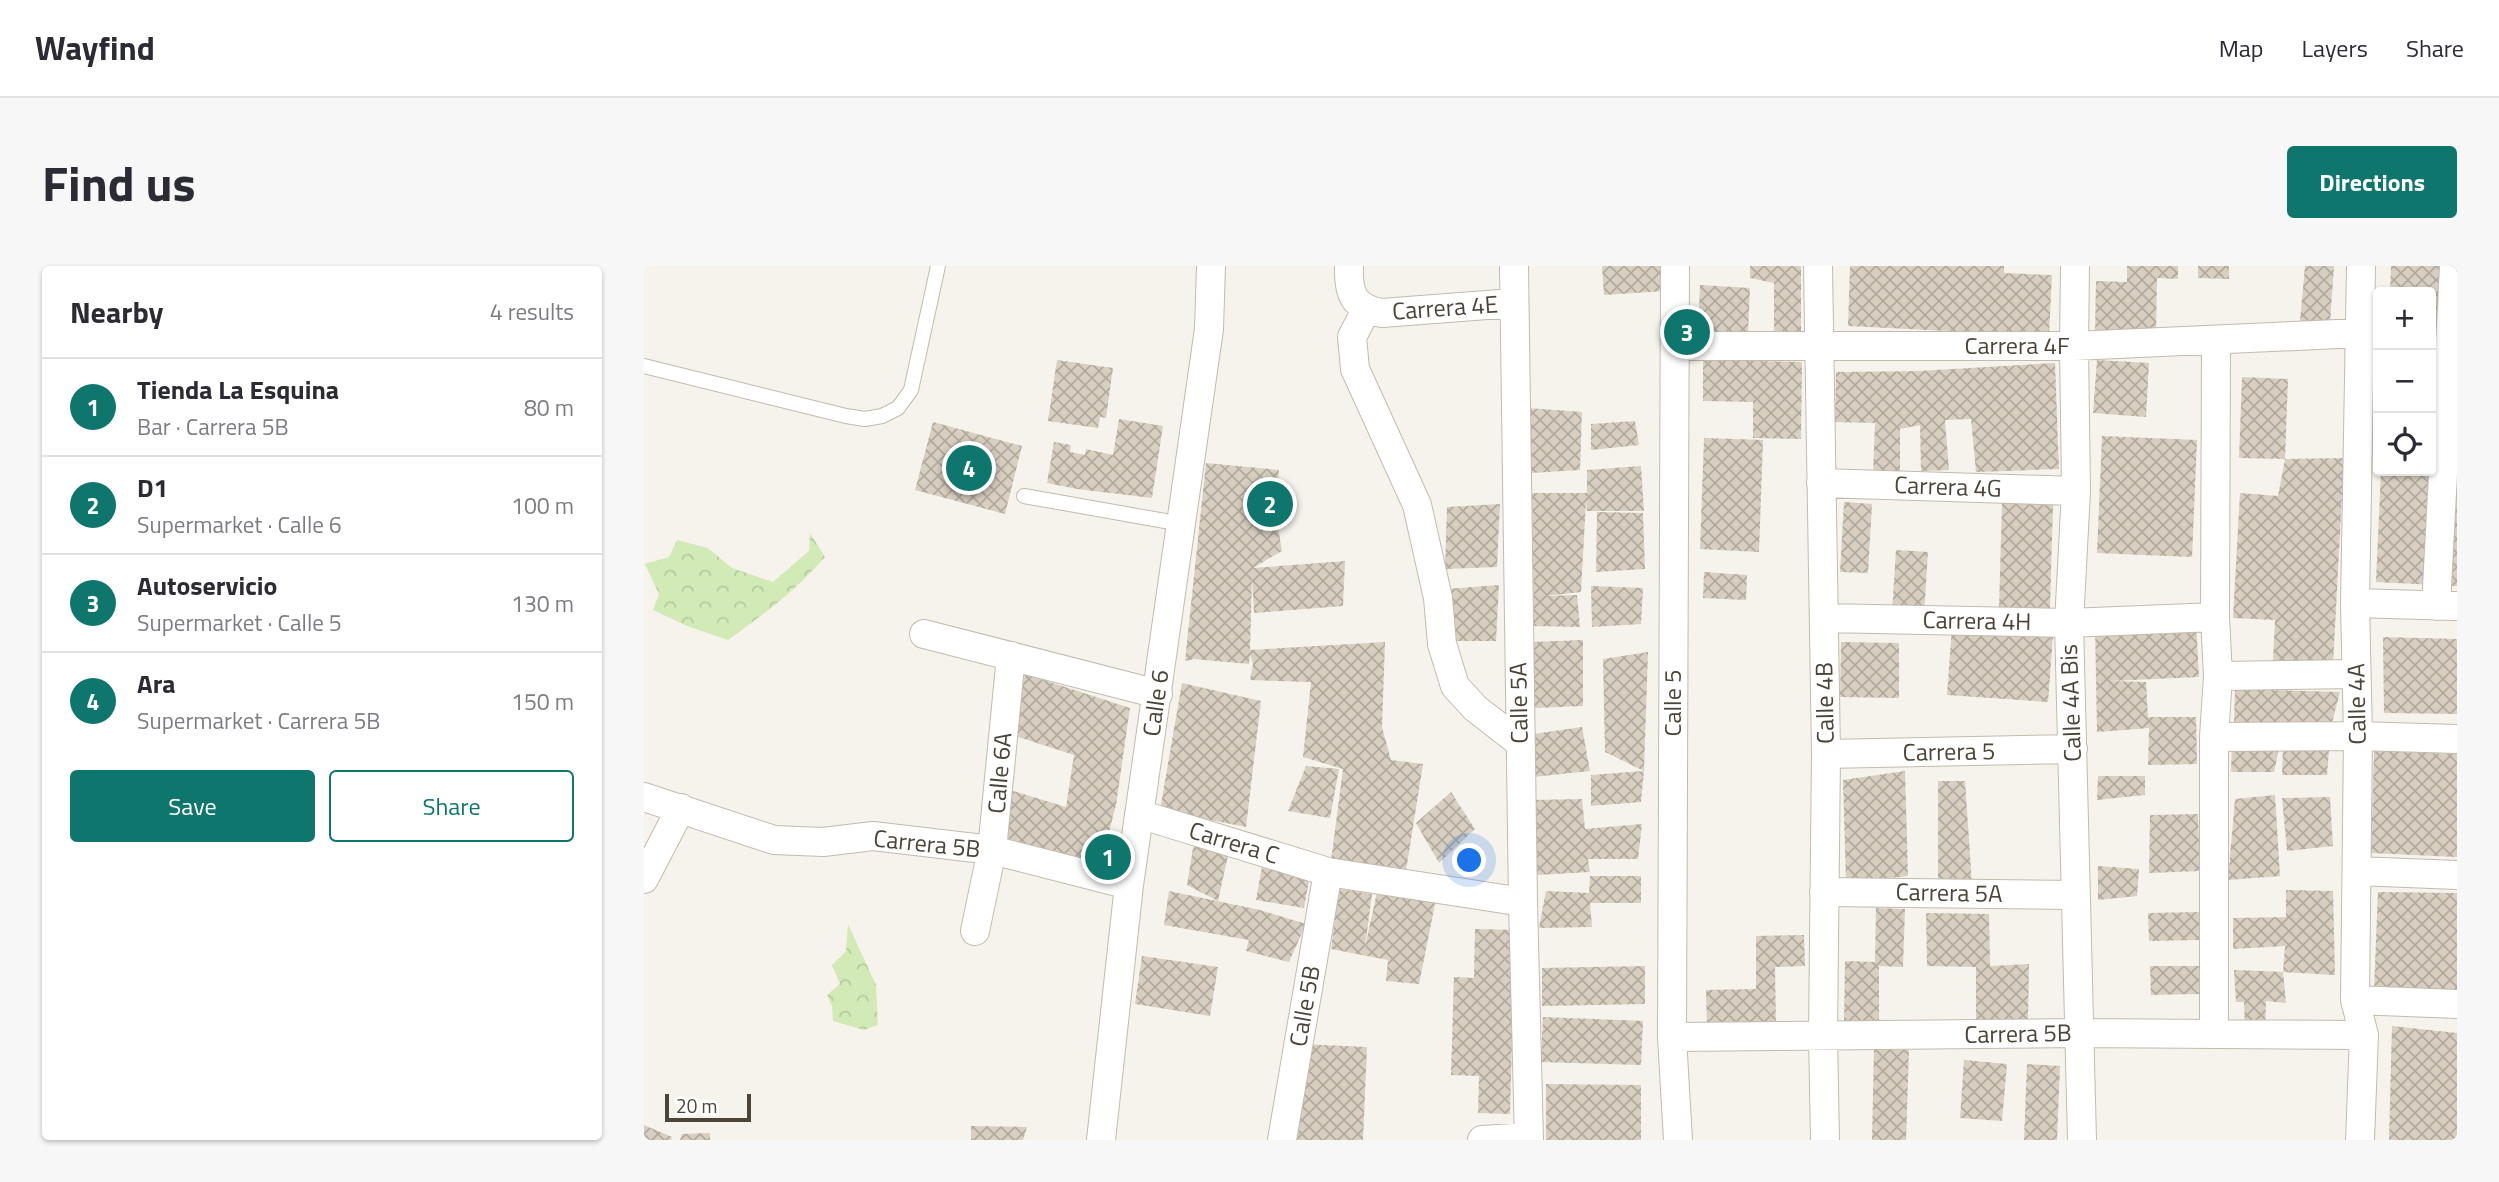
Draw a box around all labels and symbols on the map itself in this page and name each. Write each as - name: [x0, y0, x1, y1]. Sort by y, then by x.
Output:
- street label: Carrera 4E: [1391, 285, 1499, 329]
- pin: 3: [1664, 306, 1710, 358]
- street label: Carrera 4F: [1964, 327, 2070, 363]
- pin: 4: [946, 442, 992, 494]
- street label: Carrera 4G: [1894, 466, 2002, 506]
- pin: 2: [1247, 478, 1293, 530]
- street label: Carrera 4H: [1922, 601, 2032, 639]
- street label: Calle 4A Bis: [2050, 644, 2090, 763]
- street label: Calle 5A: [1499, 662, 1537, 744]
- street label: Calle 4B: [1805, 662, 1843, 744]
- street label: Calle 4A: [2337, 663, 2375, 745]
- street label: Calle 6: [1133, 667, 1177, 739]
- street label: Calle 5: [1654, 669, 1690, 737]
- street label: Calle 6A: [978, 731, 1020, 815]
- street label: Carrera 5: [1902, 732, 1996, 770]
- street label: Carrera C: [1185, 811, 1284, 873]
- street label: Carrera 5B: [872, 819, 982, 867]
- pin: 1: [1085, 831, 1131, 883]
- your location: [1452, 843, 1486, 877]
- street label: Carrera 5A: [1895, 873, 2003, 911]
- street label: Calle 5B: [1279, 962, 1329, 1049]
- street label: Carrera 5B: [1964, 1014, 2072, 1052]
- scale bar: [665, 1091, 751, 1123]

